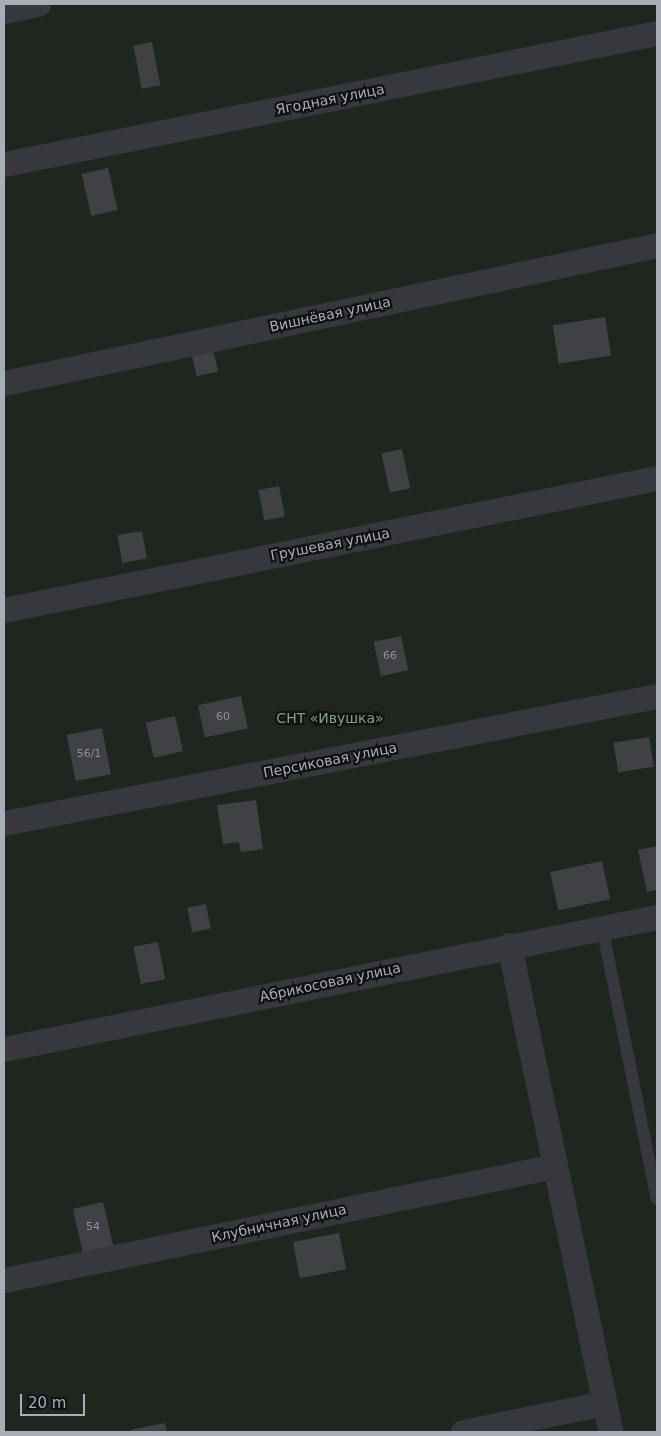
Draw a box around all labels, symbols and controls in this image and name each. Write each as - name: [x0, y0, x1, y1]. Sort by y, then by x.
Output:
- street label: Ягодная улица: [274, 80, 386, 118]
- street label: Вишнёвая улица: [268, 293, 392, 335]
- street label: Грушевая улица: [269, 524, 391, 564]
- house number: 66: [383, 649, 397, 663]
- house number: 60: [216, 710, 230, 724]
- park label: СНТ «Ивушка»: [276, 710, 384, 726]
- street label: Персиковая улица: [262, 739, 398, 781]
- house number: 56/1: [77, 747, 101, 761]
- street label: Абрикосовая улица: [258, 959, 402, 1005]
- street label: Клубничная улица: [210, 1201, 348, 1245]
- house number: 54: [86, 1220, 100, 1234]
- scale bar: [22, 1384, 88, 1416]
- text: 20 m: [28, 1394, 66, 1412]

